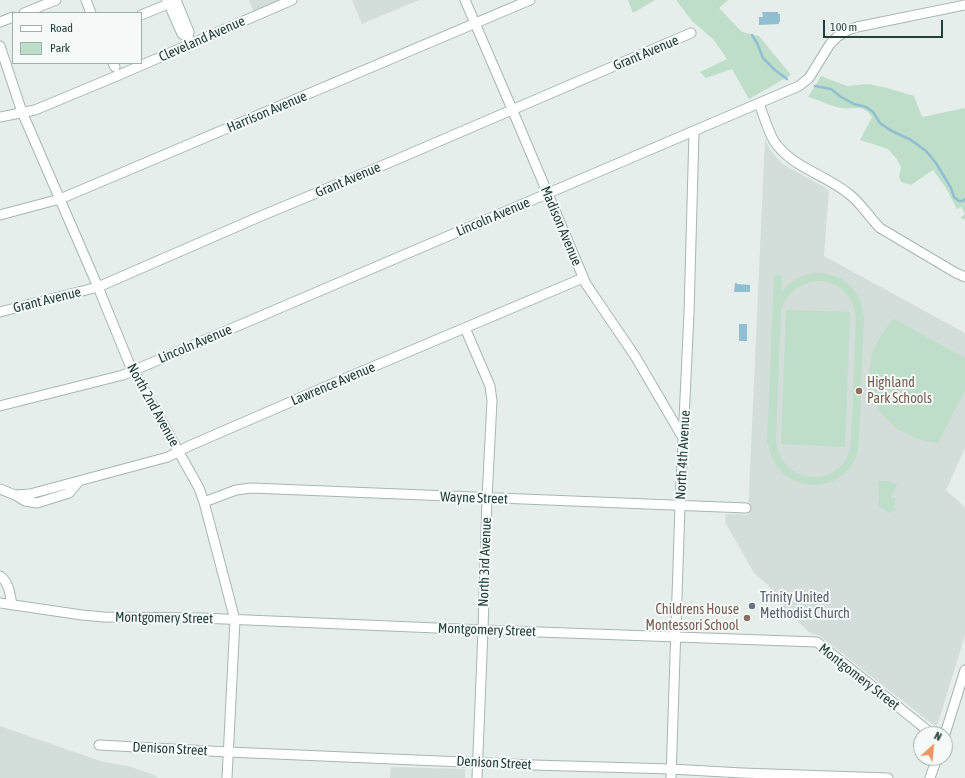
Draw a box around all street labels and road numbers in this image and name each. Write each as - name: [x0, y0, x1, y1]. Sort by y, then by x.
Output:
- street label: Cleveland Avenue: [156, 13, 248, 65]
- street label: Grant Avenue: [611, 32, 681, 74]
- street label: Harrison Avenue: [225, 88, 309, 136]
- street label: Grant Avenue: [313, 159, 383, 201]
- street label: Madison Avenue: [537, 184, 585, 268]
- street label: Lincoln Avenue: [454, 194, 532, 240]
- street label: Grant Avenue: [11, 283, 83, 317]
- street label: Lincoln Avenue: [156, 321, 234, 367]
- street label: Lawrence Avenue: [288, 359, 378, 409]
- street label: North 2nd Avenue: [123, 361, 183, 449]
- street label: North 4th Avenue: [672, 410, 694, 500]
- street label: Wayne Street: [440, 488, 508, 508]
- street label: North 3rd Avenue: [475, 517, 495, 607]
- street label: Montgomery Street: [115, 609, 213, 627]
- street label: Montgomery Street: [438, 620, 536, 640]
- street label: Montgomery Street: [815, 640, 903, 714]
- street label: Denison Street: [132, 739, 208, 759]
- street label: Denison Street: [456, 753, 532, 773]

